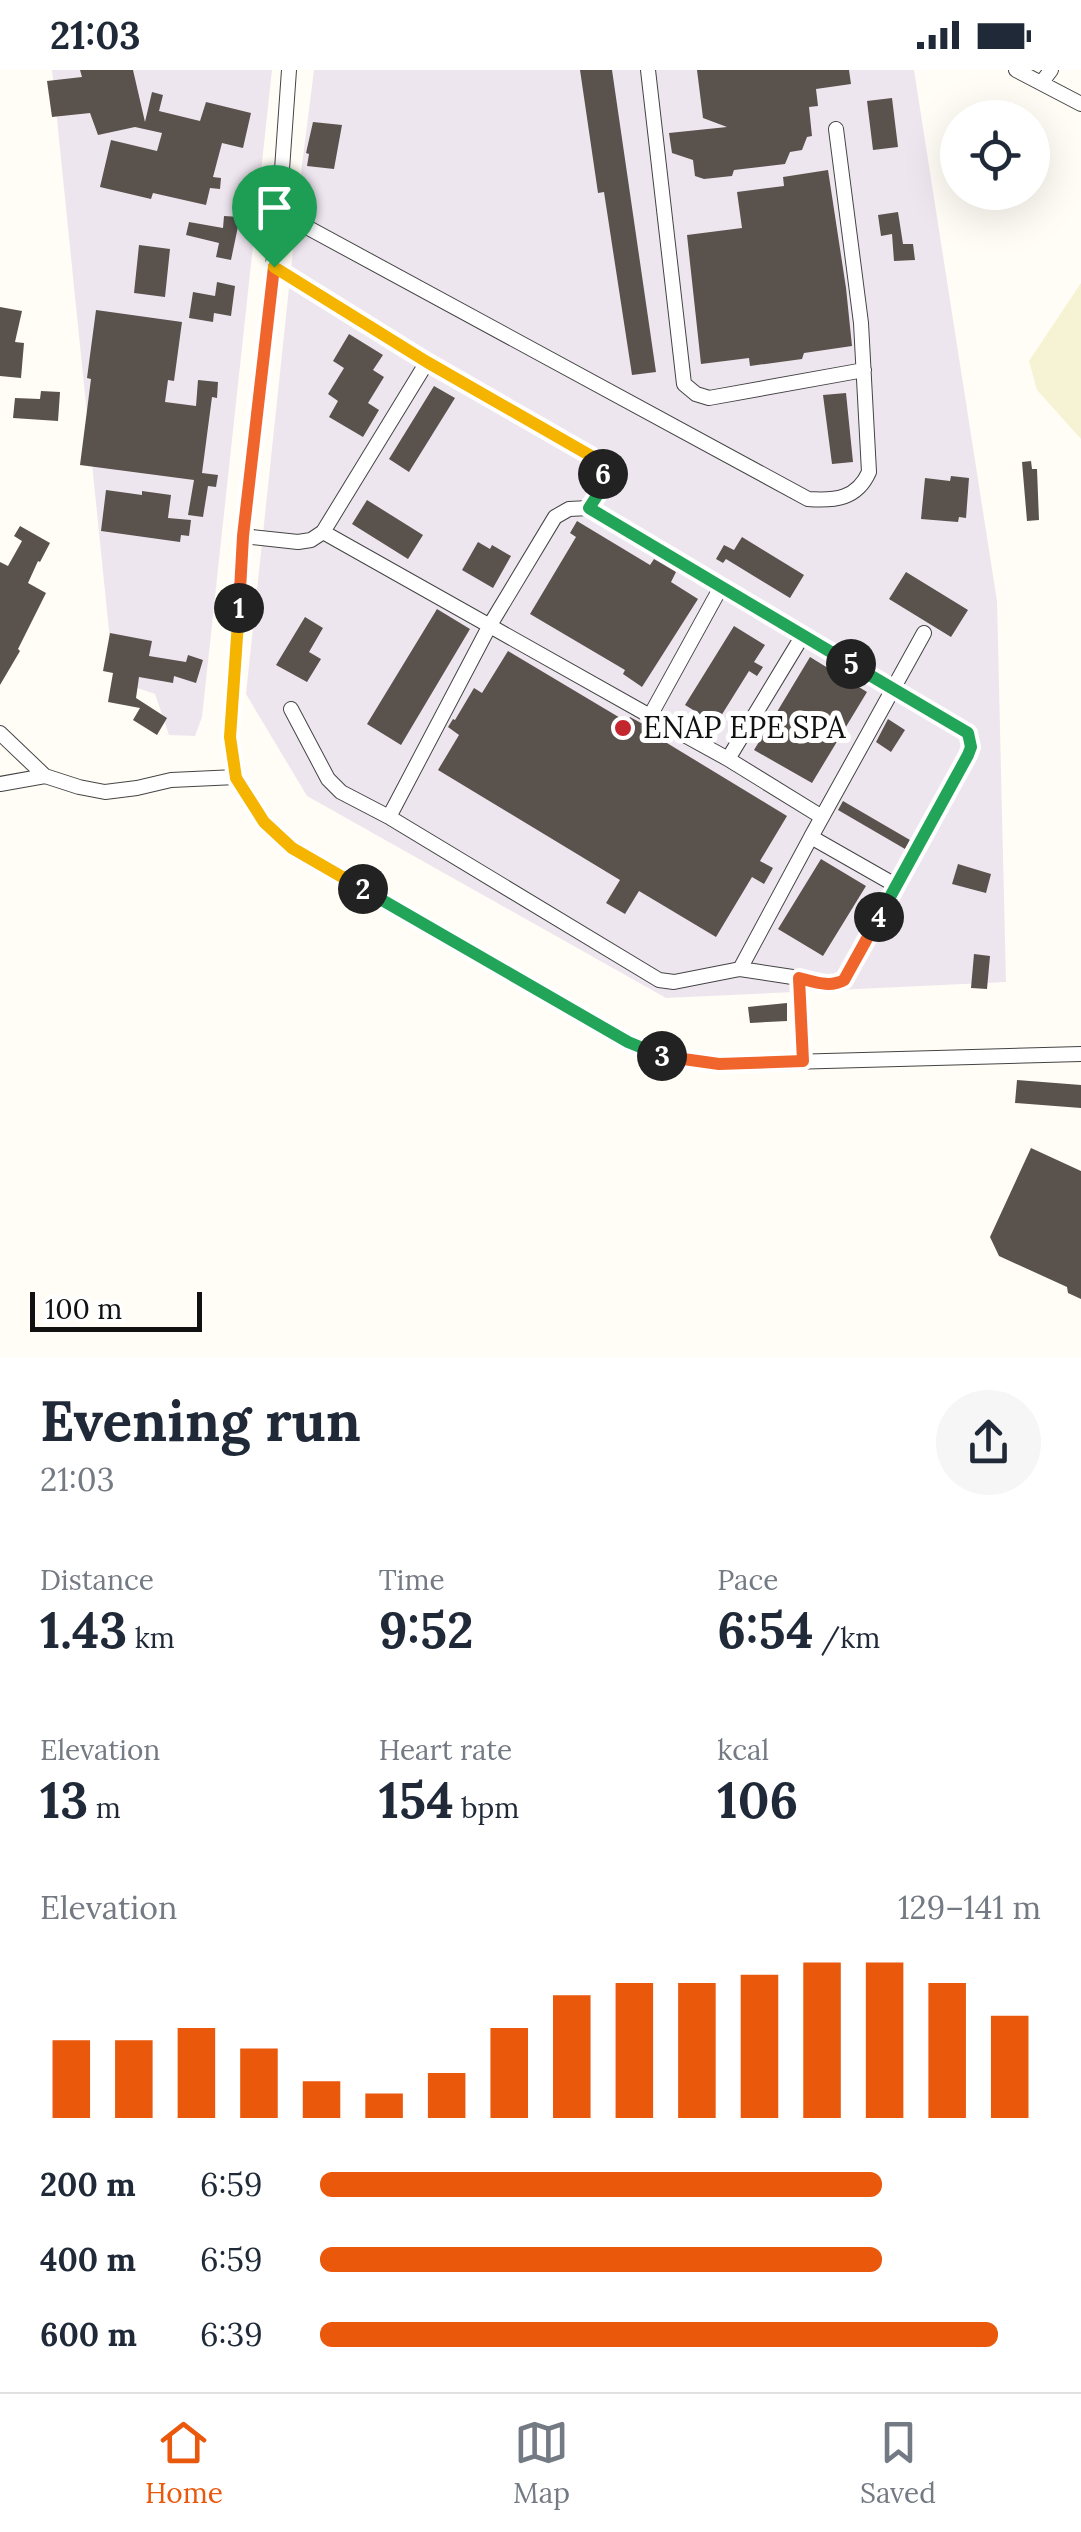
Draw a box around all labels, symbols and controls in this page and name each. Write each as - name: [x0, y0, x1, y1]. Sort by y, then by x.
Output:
- text: 21:03: [50, 11, 141, 59]
- map controls: [940, 100, 1050, 210]
- button: locate: [940, 100, 1050, 210]
- pin: [232, 165, 317, 268]
- icon: arrive: [247, 180, 302, 235]
- pin: 6: [578, 449, 628, 499]
- text: 6: [595, 456, 611, 492]
- pin: 1: [214, 583, 264, 633]
- text: 1: [233, 590, 245, 626]
- pin: 5: [826, 639, 876, 689]
- text: 5: [843, 646, 859, 682]
- place label: ENAP EPE SPA: [643, 708, 847, 746]
- marker: ENAP EPE SPA: [612, 717, 634, 739]
- pin: 2: [338, 864, 388, 914]
- text: 2: [356, 871, 370, 907]
- pin: 4: [854, 892, 904, 942]
- text: 4: [871, 899, 887, 935]
- pin: 3: [637, 1031, 687, 1081]
- text: 3: [654, 1038, 670, 1074]
- scale bar: [30, 1287, 202, 1332]
- text: 100 m: [45, 1291, 122, 1327]
- text: Evening run: [40, 1386, 361, 1456]
- button: share: [936, 1390, 1041, 1495]
- text: 21:03: [40, 1459, 115, 1500]
- text: Distance: [40, 1562, 154, 1598]
- text: Time: [379, 1562, 445, 1598]
- text: Pace: [717, 1562, 778, 1598]
- text: 1.43: [40, 1598, 127, 1662]
- text: 9:52: [379, 1598, 474, 1662]
- text: 6:54: [717, 1598, 813, 1662]
- text: km: [127, 1620, 175, 1656]
- text: /km: [813, 1620, 880, 1656]
- text: Elevation: [40, 1732, 160, 1768]
- text: Heart rate: [379, 1732, 512, 1768]
- text: kcal: [717, 1732, 769, 1768]
- text: 13: [40, 1768, 88, 1832]
- text: 154: [379, 1768, 454, 1832]
- text: 106: [717, 1768, 798, 1832]
- text: m: [88, 1790, 121, 1826]
- text: bpm: [454, 1790, 519, 1826]
- text: Elevation: [40, 1887, 177, 1928]
- text: 129–141 m: [898, 1887, 1041, 1928]
- text: 200 m: [40, 2164, 136, 2205]
- text: 6:59: [200, 2164, 262, 2205]
- text: 400 m: [40, 2239, 136, 2280]
- text: 6:59: [200, 2239, 262, 2280]
- text: 600 m: [40, 2314, 137, 2355]
- text: 6:39: [200, 2314, 263, 2355]
- tab: Home: [145, 2415, 223, 2511]
- tab: Map: [513, 2415, 570, 2511]
- tab: Saved: [860, 2415, 936, 2511]

